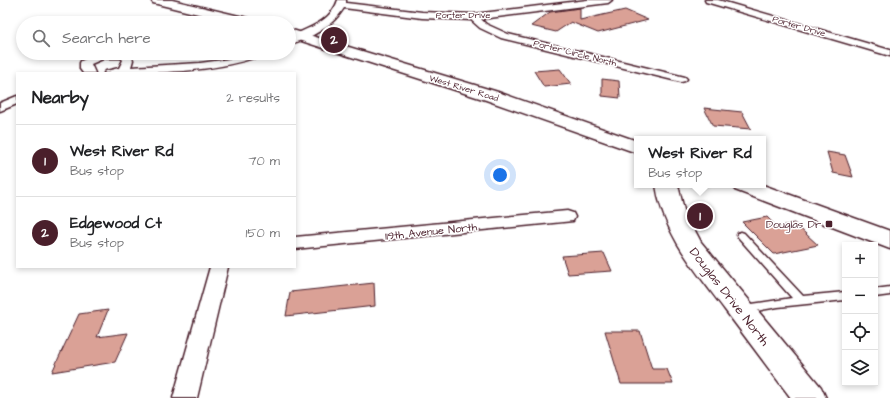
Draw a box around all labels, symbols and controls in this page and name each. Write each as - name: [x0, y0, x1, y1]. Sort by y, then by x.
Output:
- street label: Porter Drive: [436, 9, 490, 22]
- street label: Porter Drive: [771, 13, 827, 40]
- search box: [16, 16, 296, 60]
- pin: 2: [321, 25, 347, 55]
- icon: search: [30, 27, 52, 49]
- text: Search here: [62, 28, 151, 49]
- street label: Porter Circle North: [532, 37, 618, 70]
- street label: West River Road: [428, 72, 500, 105]
- text: Nearby: [32, 86, 89, 110]
- text: 2 results: [226, 89, 280, 107]
- popup: [634, 136, 766, 188]
- text: West River Rd: [70, 141, 173, 162]
- text: West River Rd: [648, 143, 752, 164]
- text: 1: [44, 152, 46, 170]
- text: 70 m: [248, 152, 280, 170]
- text: Bus stop: [70, 162, 124, 180]
- text: Bus stop: [648, 164, 702, 182]
- your location: [490, 165, 510, 185]
- pin: 1: [687, 201, 713, 231]
- text: Edgewood Ct: [70, 213, 162, 234]
- place label: Douglas Dr: [766, 217, 821, 233]
- street label: 119th Avenue North: [384, 219, 478, 244]
- marker: Douglas Dr: [824, 219, 834, 229]
- text: 2: [41, 224, 49, 242]
- text: 150 m: [246, 224, 280, 242]
- text: Bus stop: [70, 234, 124, 252]
- map controls: [842, 242, 878, 386]
- button: +: [842, 242, 878, 278]
- street label: Douglas Drive North: [684, 244, 774, 351]
- button: −: [842, 278, 878, 314]
- button: locate: [842, 314, 878, 350]
- button: layers: [842, 350, 878, 386]

